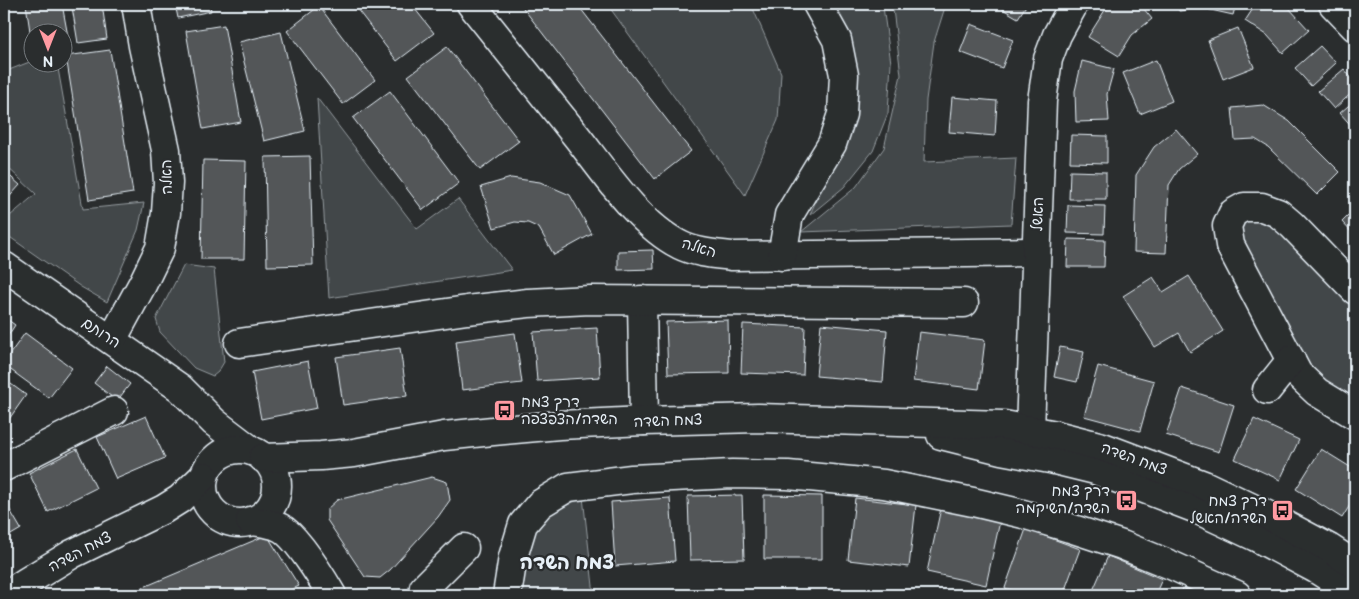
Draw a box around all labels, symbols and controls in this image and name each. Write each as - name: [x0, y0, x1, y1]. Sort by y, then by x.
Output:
- north arrow: [22, 22, 72, 72]
- text: N: [43, 52, 53, 69]
- street label: האלה: [157, 159, 177, 195]
- street label: האשל: [1028, 196, 1048, 232]
- street label: האלה: [679, 234, 719, 262]
- street label: הרותם: [78, 313, 124, 353]
- place label: דרך צמח השדה/הצפצפה: [521, 393, 618, 429]
- bus stop icon: דרך צמח השדה/הצפצפה: [493, 399, 517, 423]
- street label: צמח השדה: [633, 410, 703, 432]
- street label: צמח השדה: [1098, 438, 1170, 480]
- place label: דרך צמח השדה/השיקמה: [1016, 482, 1110, 518]
- bus stop icon: דרך צמח השדה/השיקמה: [1114, 488, 1138, 512]
- place label: דרך צמח השדה/האשל: [1190, 492, 1267, 528]
- bus stop icon: דרך צמח השדה/האשל: [1271, 498, 1295, 522]
- street label: צמח השדה: [45, 527, 115, 577]
- district label: צמח השדה: [520, 551, 614, 575]

